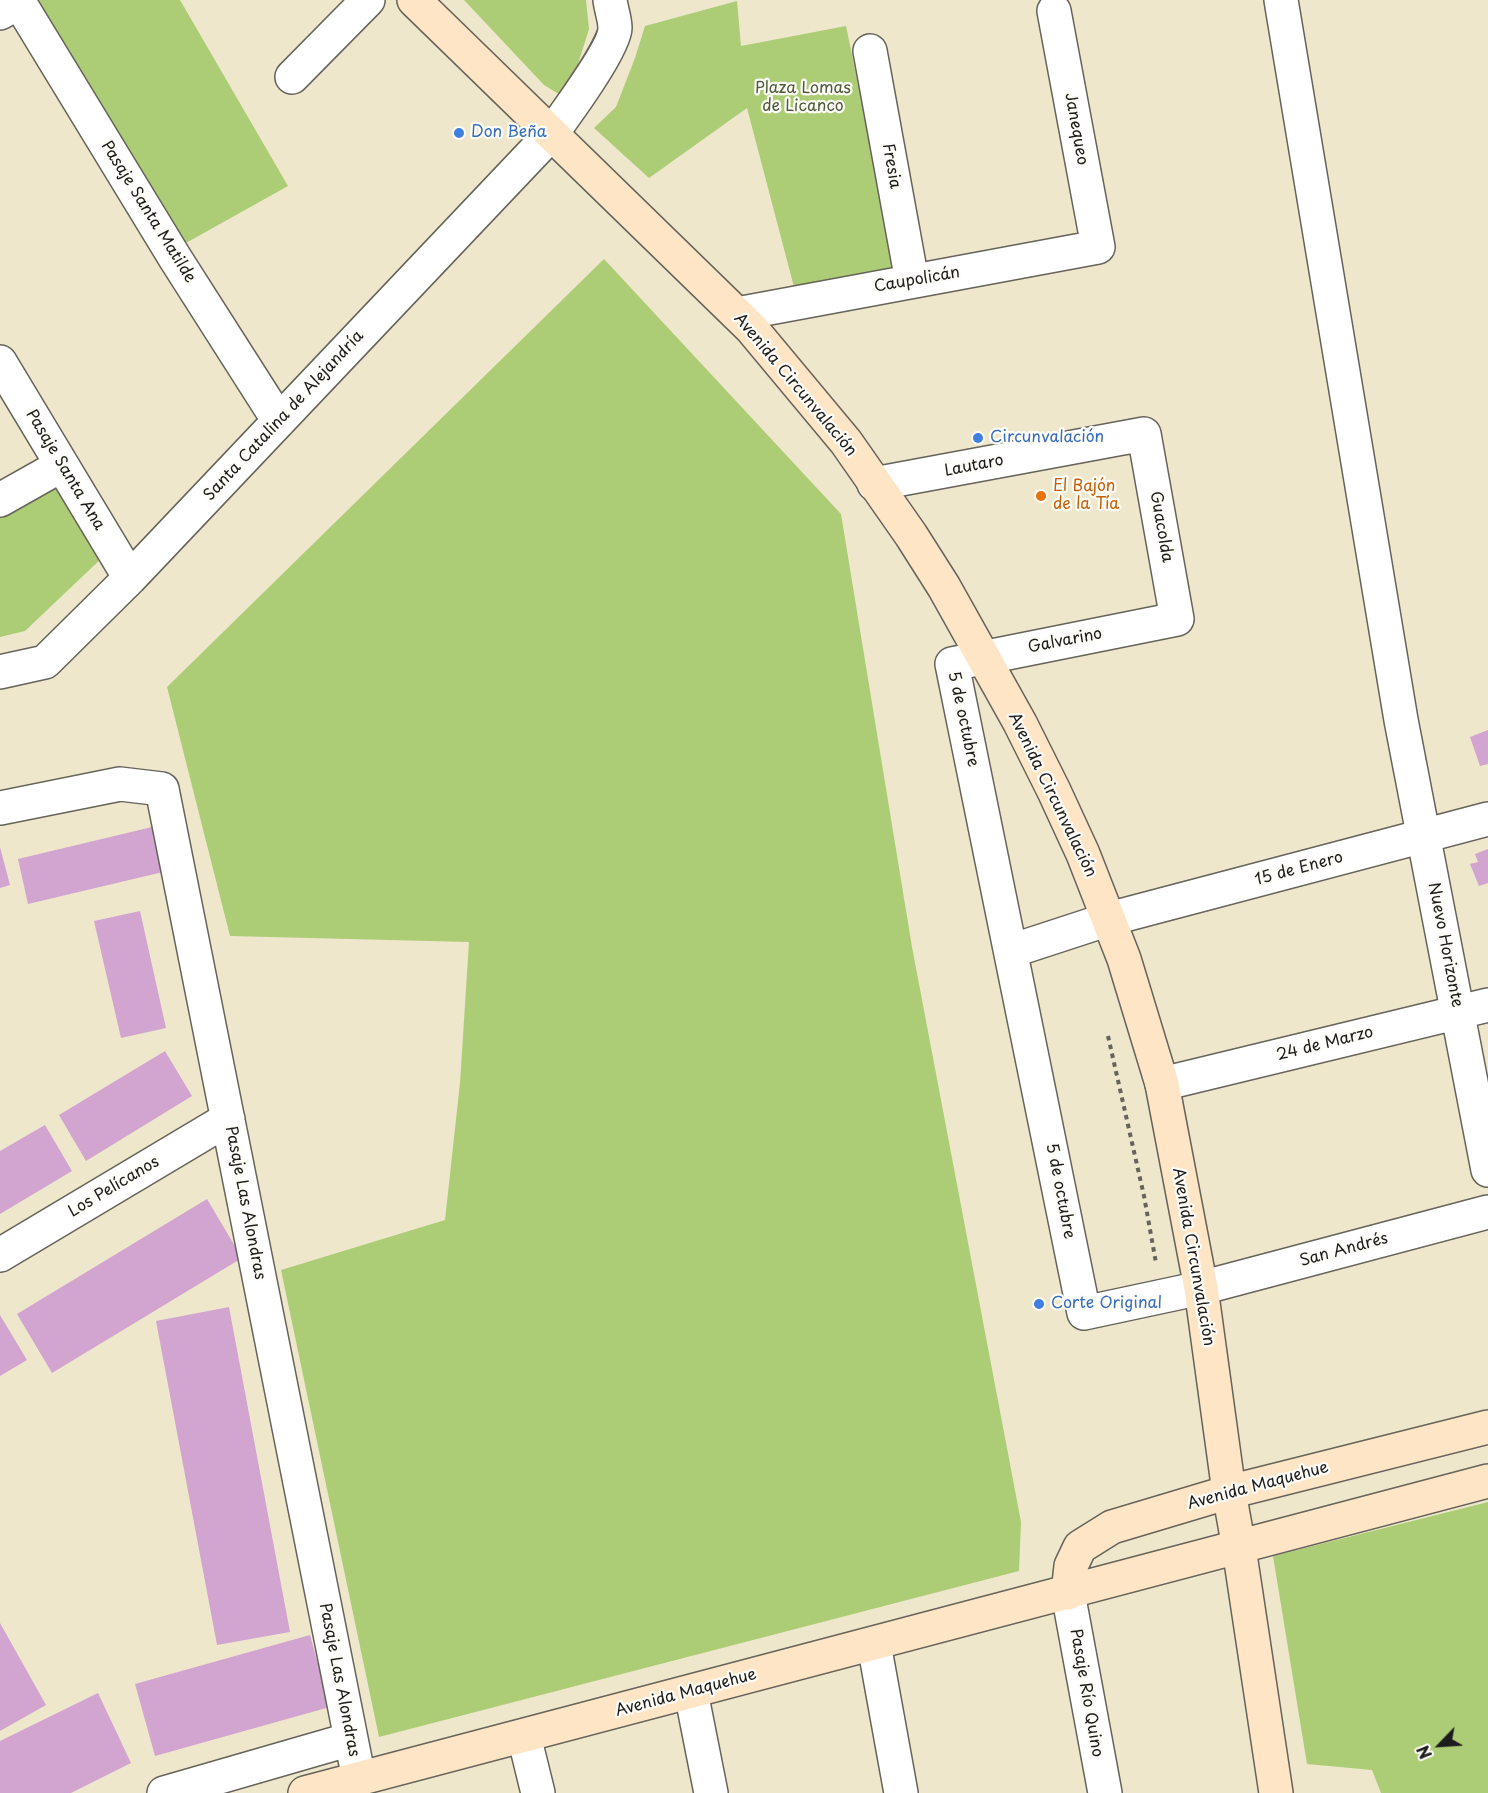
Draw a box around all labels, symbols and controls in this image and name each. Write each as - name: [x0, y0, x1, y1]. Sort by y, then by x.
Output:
- park label: Plaza Lomas de Licanco: [755, 79, 851, 117]
- street label: Janequeo: [1060, 91, 1092, 167]
- place label: Don Beña: [471, 123, 547, 143]
- marker: Don Beña: [452, 126, 466, 140]
- street label: Pasaje Santa Matilde: [96, 137, 200, 287]
- street label: Fresia: [878, 142, 904, 190]
- street label: Caupolicán: [873, 263, 961, 297]
- street label: Avenida Circunvalación: [730, 310, 860, 460]
- street label: Santa Catalina de Alejandría: [200, 327, 368, 505]
- street label: Pasaje Santa Ana: [21, 406, 109, 534]
- place label: Circunvalación: [990, 428, 1104, 448]
- marker: Circunvalación: [971, 431, 985, 445]
- street label: Lautaro: [943, 451, 1005, 481]
- place label: El Bajón de la Tía: [1053, 477, 1119, 515]
- marker: El Bajón de la Tía: [1034, 489, 1048, 503]
- street label: Guacolda: [1145, 490, 1177, 564]
- street label: Galvarino: [1026, 624, 1104, 658]
- street label: 5 de octubre: [944, 669, 982, 769]
- street label: Avenida Circunvalación: [1004, 710, 1100, 880]
- street label: 15 de Enero: [1253, 848, 1345, 890]
- street label: Nuevo Horizonte: [1423, 881, 1467, 1009]
- street label: 24 de Marzo: [1275, 1023, 1375, 1065]
- street label: Pasaje Las Alondras: [221, 1125, 269, 1281]
- street label: 5 de octubre: [1041, 1141, 1079, 1241]
- street label: Los Pelícanos: [65, 1152, 163, 1222]
- street label: Avenida Circunvalación: [1168, 1166, 1218, 1348]
- street label: San Andrés: [1298, 1229, 1390, 1271]
- place label: Corte Original: [1051, 1294, 1162, 1314]
- marker: Corte Original: [1032, 1297, 1046, 1311]
- street label: Avenida Maquehue: [1185, 1458, 1331, 1514]
- street label: Pasaje Las Alondras: [315, 1602, 363, 1758]
- street label: Pasaje Río Quino: [1065, 1627, 1107, 1759]
- street label: Avenida Maquehue: [613, 1665, 759, 1721]
- north arrow: [1410, 1715, 1470, 1775]
- text: N: [1410, 1742, 1437, 1763]

